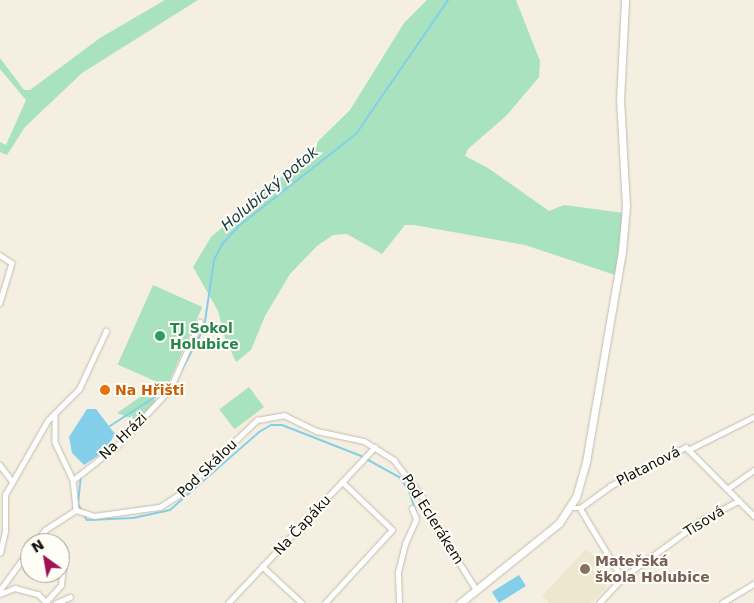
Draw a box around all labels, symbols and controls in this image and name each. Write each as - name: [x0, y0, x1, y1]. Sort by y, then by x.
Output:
- water label: Holubický potok: [218, 143, 322, 235]
- place label: TJ Sokol Holubice: [170, 320, 239, 352]
- marker: TJ Sokol Holubice: [154, 330, 166, 342]
- place label: Na Hřišti: [115, 382, 184, 398]
- marker: Na Hřišti: [99, 384, 111, 396]
- street label: Na Hrázi: [96, 409, 150, 463]
- street label: Pod Skálou: [174, 435, 240, 501]
- street label: Platanová: [613, 443, 683, 489]
- street label: Pod Eclerákem: [399, 471, 467, 567]
- street label: Na Čapáku: [270, 492, 334, 558]
- street label: Tisová: [681, 502, 727, 540]
- north arrow: [20, 533, 70, 583]
- text: N: [28, 536, 47, 556]
- place label: Mateřská škola Holubice: [595, 553, 710, 586]
- marker: Mateřská škola Holubice: [579, 563, 591, 575]

